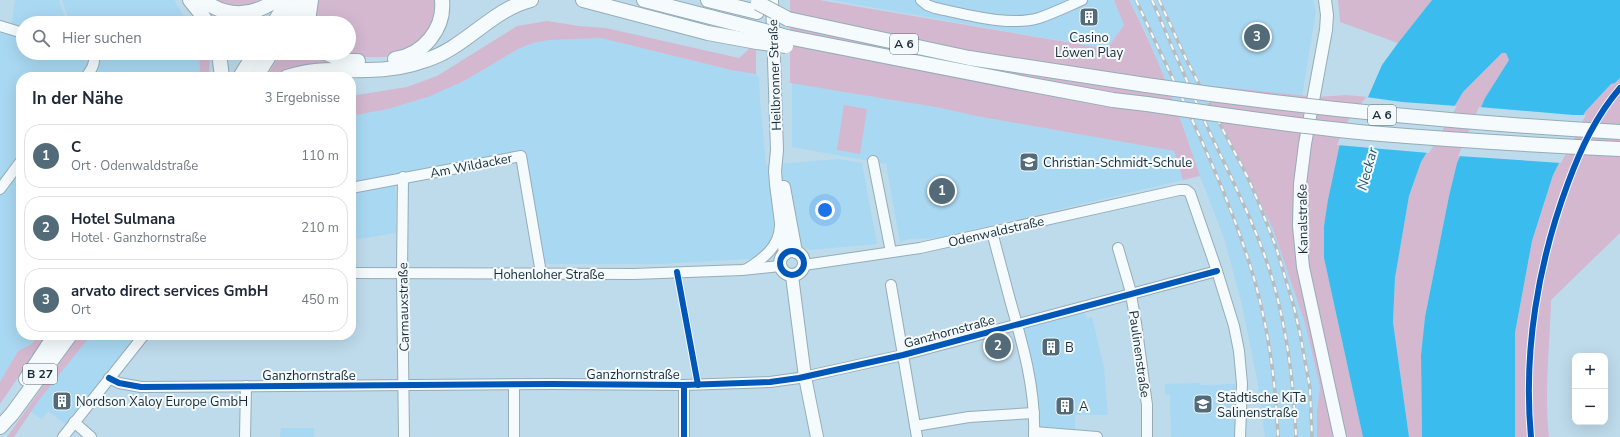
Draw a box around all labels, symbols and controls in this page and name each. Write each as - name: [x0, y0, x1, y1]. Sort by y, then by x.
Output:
- building icon: Casino Löwen Play: [1078, 6, 1100, 28]
- search box: [16, 16, 356, 60]
- street label: Heilbronner Straße: [764, 19, 786, 131]
- pin: 3: [1244, 22, 1270, 52]
- icon: search: [30, 27, 52, 49]
- text: Hier suchen: [62, 28, 142, 48]
- place label: Casino Löwen Play: [1055, 29, 1123, 62]
- road number: A 6: [890, 34, 918, 54]
- text: In der Nähe: [32, 87, 123, 110]
- text: 3 Ergebnisse: [265, 89, 340, 107]
- road number: A 6: [1368, 105, 1396, 125]
- text: C: [71, 137, 81, 157]
- water label: Neckar: [1353, 145, 1383, 193]
- text: 1: [42, 147, 50, 165]
- text: 110 m: [301, 147, 339, 165]
- street label: Am Wildacker: [429, 149, 514, 183]
- school or university icon: Christian-Schmidt-Schule: [1018, 151, 1040, 173]
- place label: Christian-Schmidt-Schule: [1043, 154, 1192, 172]
- text: Ort · Odenwaldstraße: [71, 157, 198, 175]
- pin: 1: [929, 176, 955, 206]
- street label: Kanalstraße: [1293, 184, 1313, 254]
- your location: [815, 200, 835, 220]
- text: Hotel Sulmana: [71, 209, 175, 229]
- street label: Odenwaldstraße: [946, 212, 1046, 252]
- text: 2: [42, 219, 50, 237]
- text: 210 m: [301, 219, 339, 237]
- text: Hotel · Ganzhornstraße: [71, 229, 206, 247]
- street label: Carmauxstraße: [394, 262, 414, 352]
- street label: Hohenloher Straße: [493, 266, 605, 284]
- text: arvato direct services GmbH: [71, 281, 268, 301]
- text: 3: [42, 291, 50, 309]
- text: 450 m: [301, 291, 339, 309]
- text: Ort: [71, 301, 91, 319]
- street label: Paulinenstraße: [1124, 309, 1154, 399]
- street label: Ganzhornstraße: [902, 311, 997, 353]
- pin: 2: [985, 331, 1011, 361]
- building icon: B: [1040, 336, 1062, 358]
- place label: B: [1065, 339, 1074, 357]
- map controls: [1572, 353, 1608, 425]
- button: +: [1572, 353, 1608, 389]
- road number: B 27: [23, 364, 57, 384]
- street label: Ganzhornstraße: [586, 366, 680, 384]
- street label: Ganzhornstraße: [262, 367, 356, 385]
- place label: Städtische KiTa Salinenstraße: [1217, 389, 1306, 422]
- button: −: [1572, 389, 1608, 425]
- building icon: Nordson Xaloy Europe GmbH: [51, 390, 73, 412]
- place label: Nordson Xaloy Europe GmbH: [76, 393, 248, 411]
- school or university icon: Städtische KiTa Salinenstraße: [1192, 393, 1214, 415]
- building icon: A: [1054, 395, 1076, 417]
- place label: A: [1079, 398, 1089, 416]

